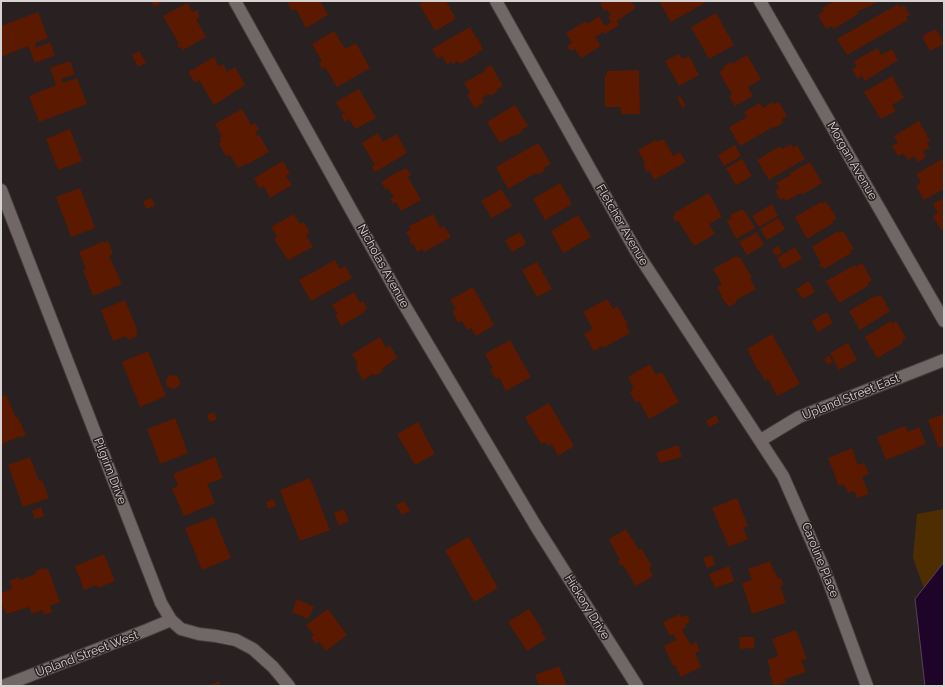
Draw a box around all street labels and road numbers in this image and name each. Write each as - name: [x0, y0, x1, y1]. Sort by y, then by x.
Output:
- street label: Morgan Avenue: [824, 119, 880, 203]
- street label: Fletcher Avenue: [593, 182, 651, 268]
- street label: Nicholas Avenue: [354, 222, 412, 310]
- street label: Upland Street East: [800, 371, 902, 423]
- street label: Pilgrim Drive: [91, 436, 129, 506]
- street label: Caroline Place: [798, 520, 842, 600]
- street label: Hickory Drive: [561, 572, 613, 642]
- street label: Upland Street West: [34, 628, 140, 680]

